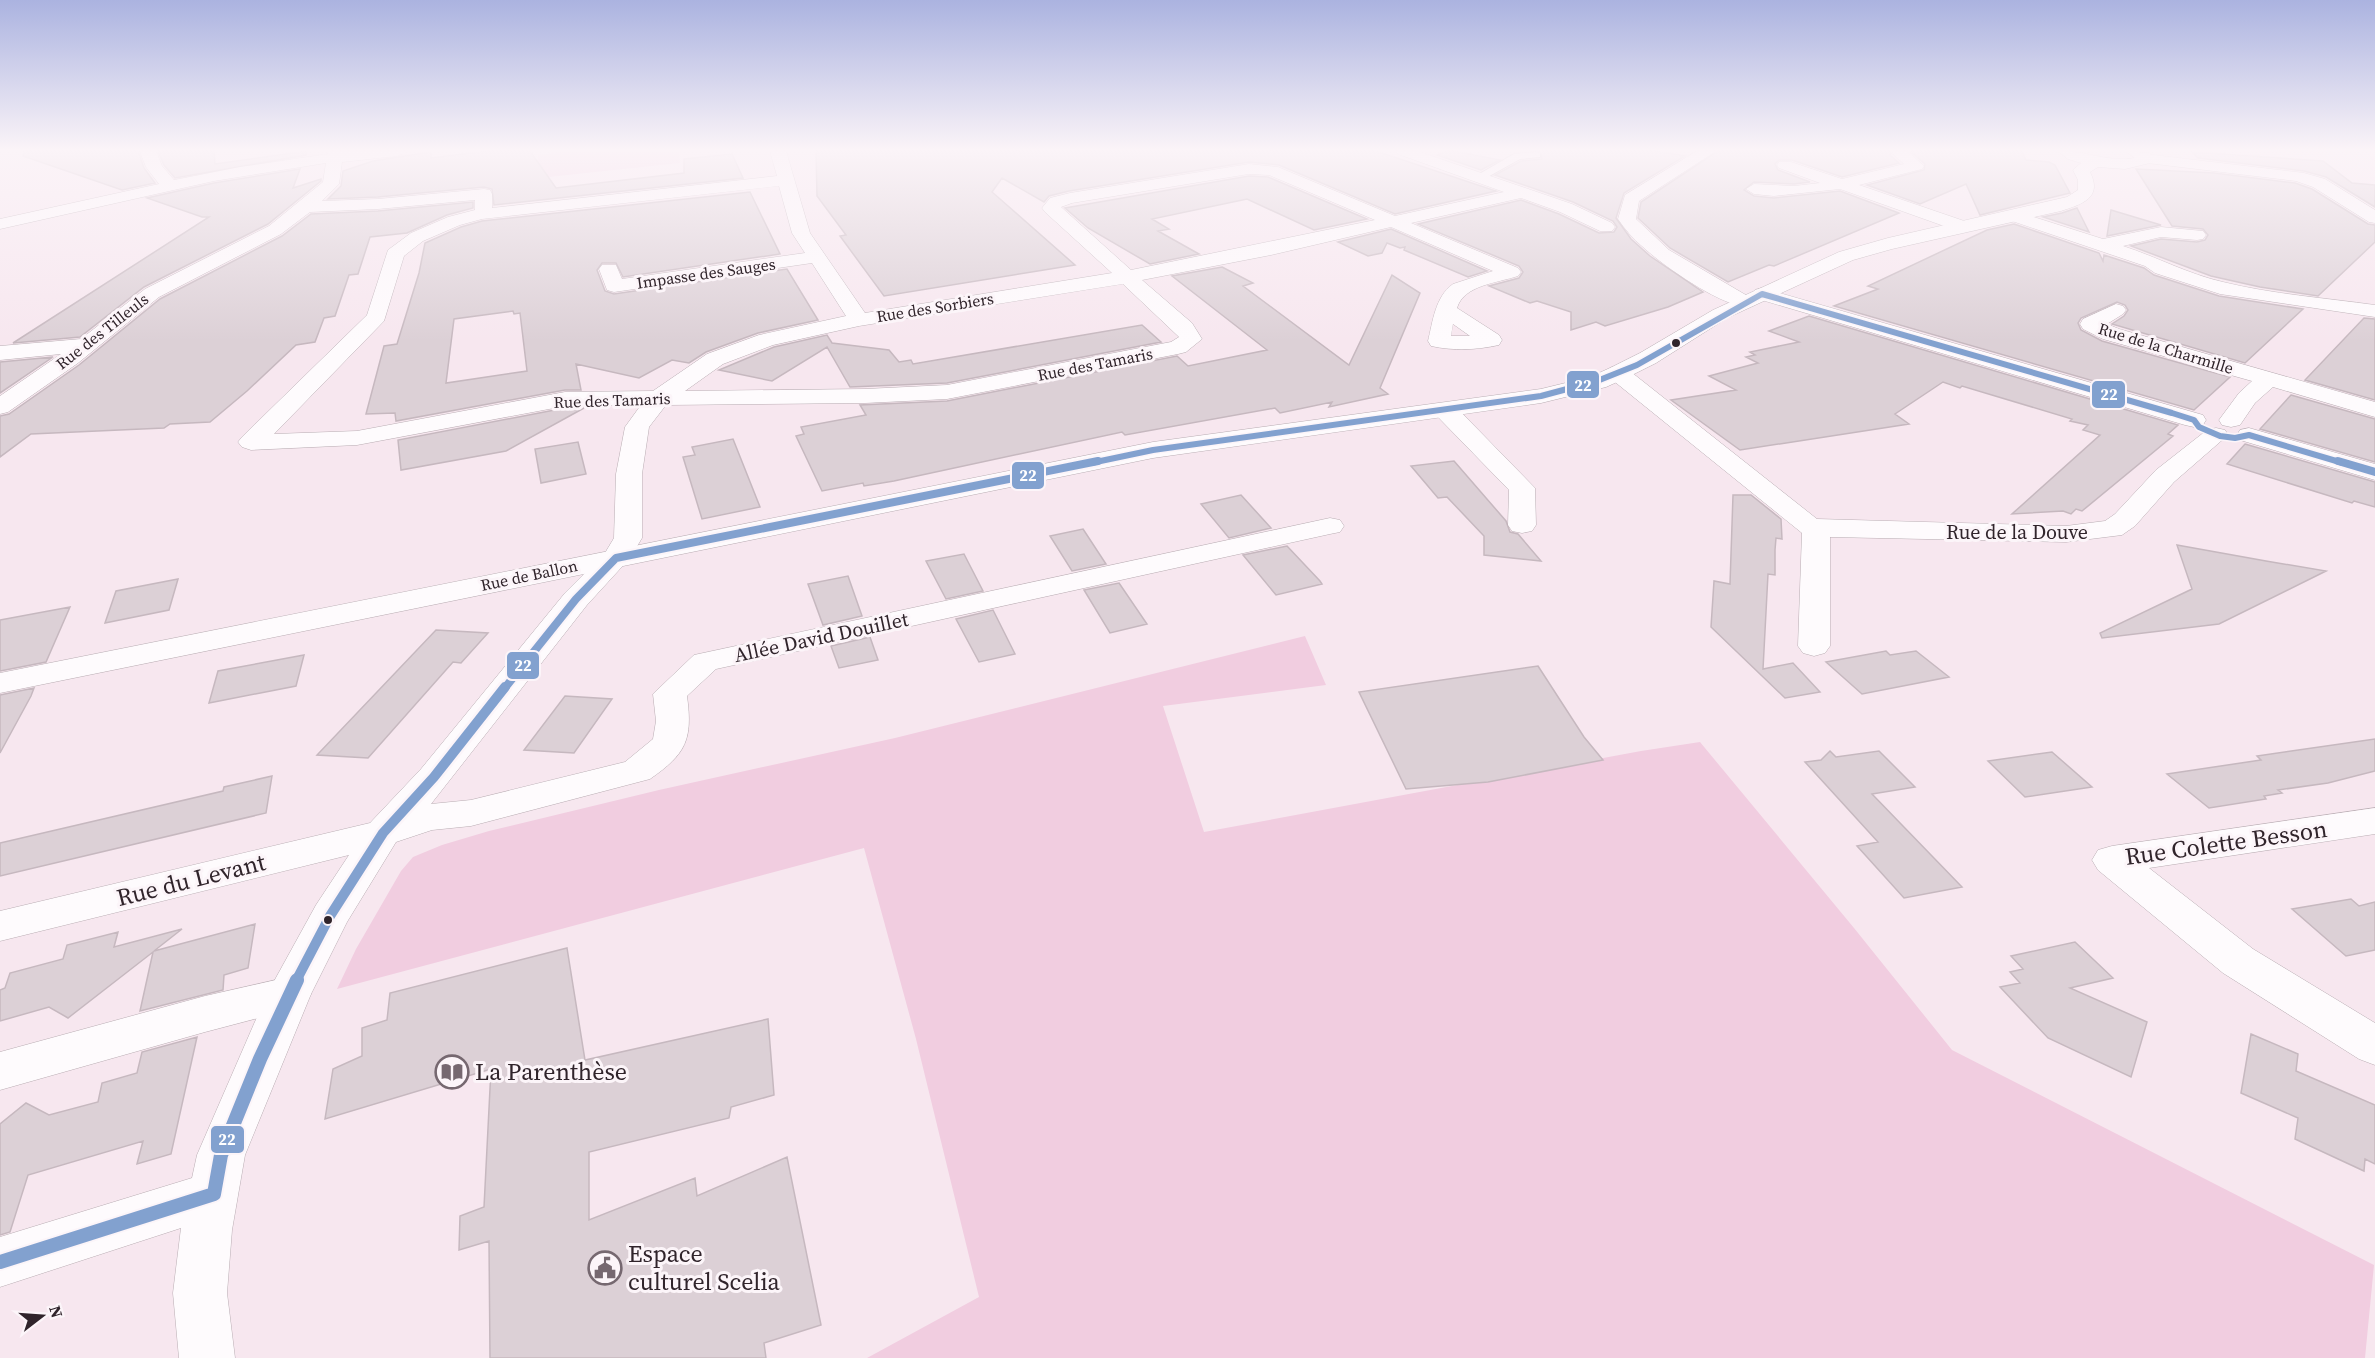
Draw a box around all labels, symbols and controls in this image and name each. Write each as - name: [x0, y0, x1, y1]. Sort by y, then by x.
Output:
- street label: Impasse des Sauges: [635, 252, 777, 294]
- street label: Rue des Sorbiers: [875, 287, 995, 327]
- street label: Rue des Tilleuls: [51, 288, 153, 374]
- street label: Rue de la Charmille: [2096, 317, 2236, 379]
- unlabelled marker: [1670, 337, 1682, 349]
- street label: Rue des Tamaris: [1036, 342, 1155, 386]
- line badge: 22: [1566, 370, 1600, 399]
- text: 22: [1574, 374, 1592, 396]
- line badge: 22: [2091, 380, 2126, 409]
- text: 22: [2100, 383, 2118, 405]
- street label: Rue des Tamaris: [553, 387, 671, 413]
- line badge: 22: [1011, 461, 1045, 490]
- text: 22: [1019, 464, 1037, 486]
- street label: Rue de la Douve: [1946, 518, 2088, 546]
- street label: Rue de Ballon: [479, 554, 580, 596]
- street label: Allée David Douillet: [731, 605, 911, 669]
- line badge: 22: [506, 651, 540, 680]
- text: 22: [514, 654, 532, 676]
- street label: Rue Colette Besson: [2123, 812, 2329, 873]
- street label: Rue du Levant: [113, 845, 269, 914]
- unlabelled marker: [322, 914, 334, 926]
- library icon: La Parenthèse: [434, 1054, 470, 1090]
- place label: La Parenthèse: [475, 1055, 627, 1088]
- line badge: 22: [210, 1125, 245, 1154]
- text: 22: [218, 1128, 236, 1150]
- place label: Espace culturel Scelia: [628, 1237, 781, 1298]
- public building icon: Espace culturel Scelia: [587, 1250, 623, 1286]
- north arrow: [12, 1286, 72, 1346]
- text: N: [44, 1303, 69, 1321]

